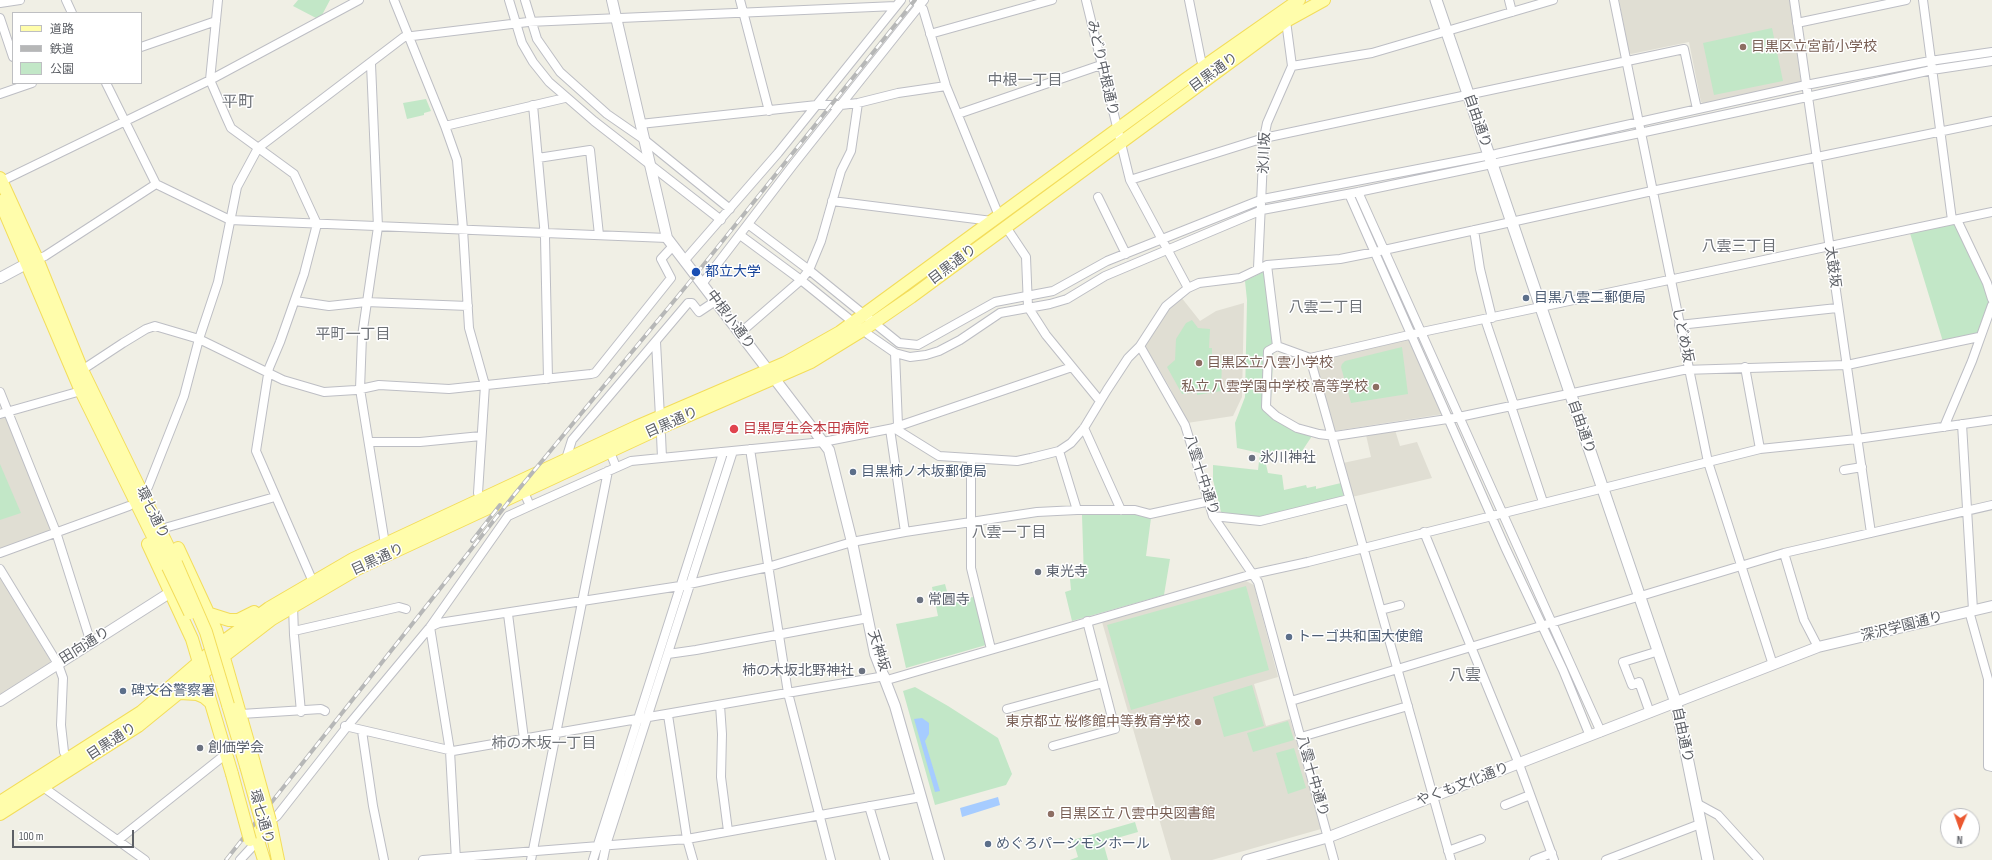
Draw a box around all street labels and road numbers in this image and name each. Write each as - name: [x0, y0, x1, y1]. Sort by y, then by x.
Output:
- street label: みどり中根通り: [1083, 18, 1121, 118]
- street label: 目黒通り: [1186, 50, 1242, 96]
- street label: 自由通り: [1460, 92, 1494, 150]
- street label: 氷川坂: [1256, 132, 1274, 174]
- street label: 目黒通り: [926, 241, 980, 289]
- street label: 太鼓坂: [1821, 245, 1843, 289]
- street label: 中根小通り: [702, 287, 758, 353]
- street label: しどめ坂: [1668, 306, 1696, 364]
- street label: 自由通り: [1564, 398, 1598, 456]
- street label: 目黒通り: [643, 404, 701, 442]
- street label: 八雲十中通り: [1180, 432, 1222, 518]
- street label: 環七通り: [132, 484, 172, 542]
- street label: 目黒通り: [349, 541, 407, 579]
- street label: 深沢学園通り: [1859, 609, 1945, 645]
- street label: 田向通り: [57, 624, 113, 668]
- street label: 天神坂: [864, 628, 892, 674]
- street label: 自由通り: [1668, 706, 1696, 764]
- street label: 目黒通り: [84, 720, 140, 764]
- street label: 八雲十中通り: [1292, 733, 1332, 819]
- street label: やくも文化通り: [1414, 760, 1512, 810]
- street label: 環七通り: [245, 788, 277, 846]

